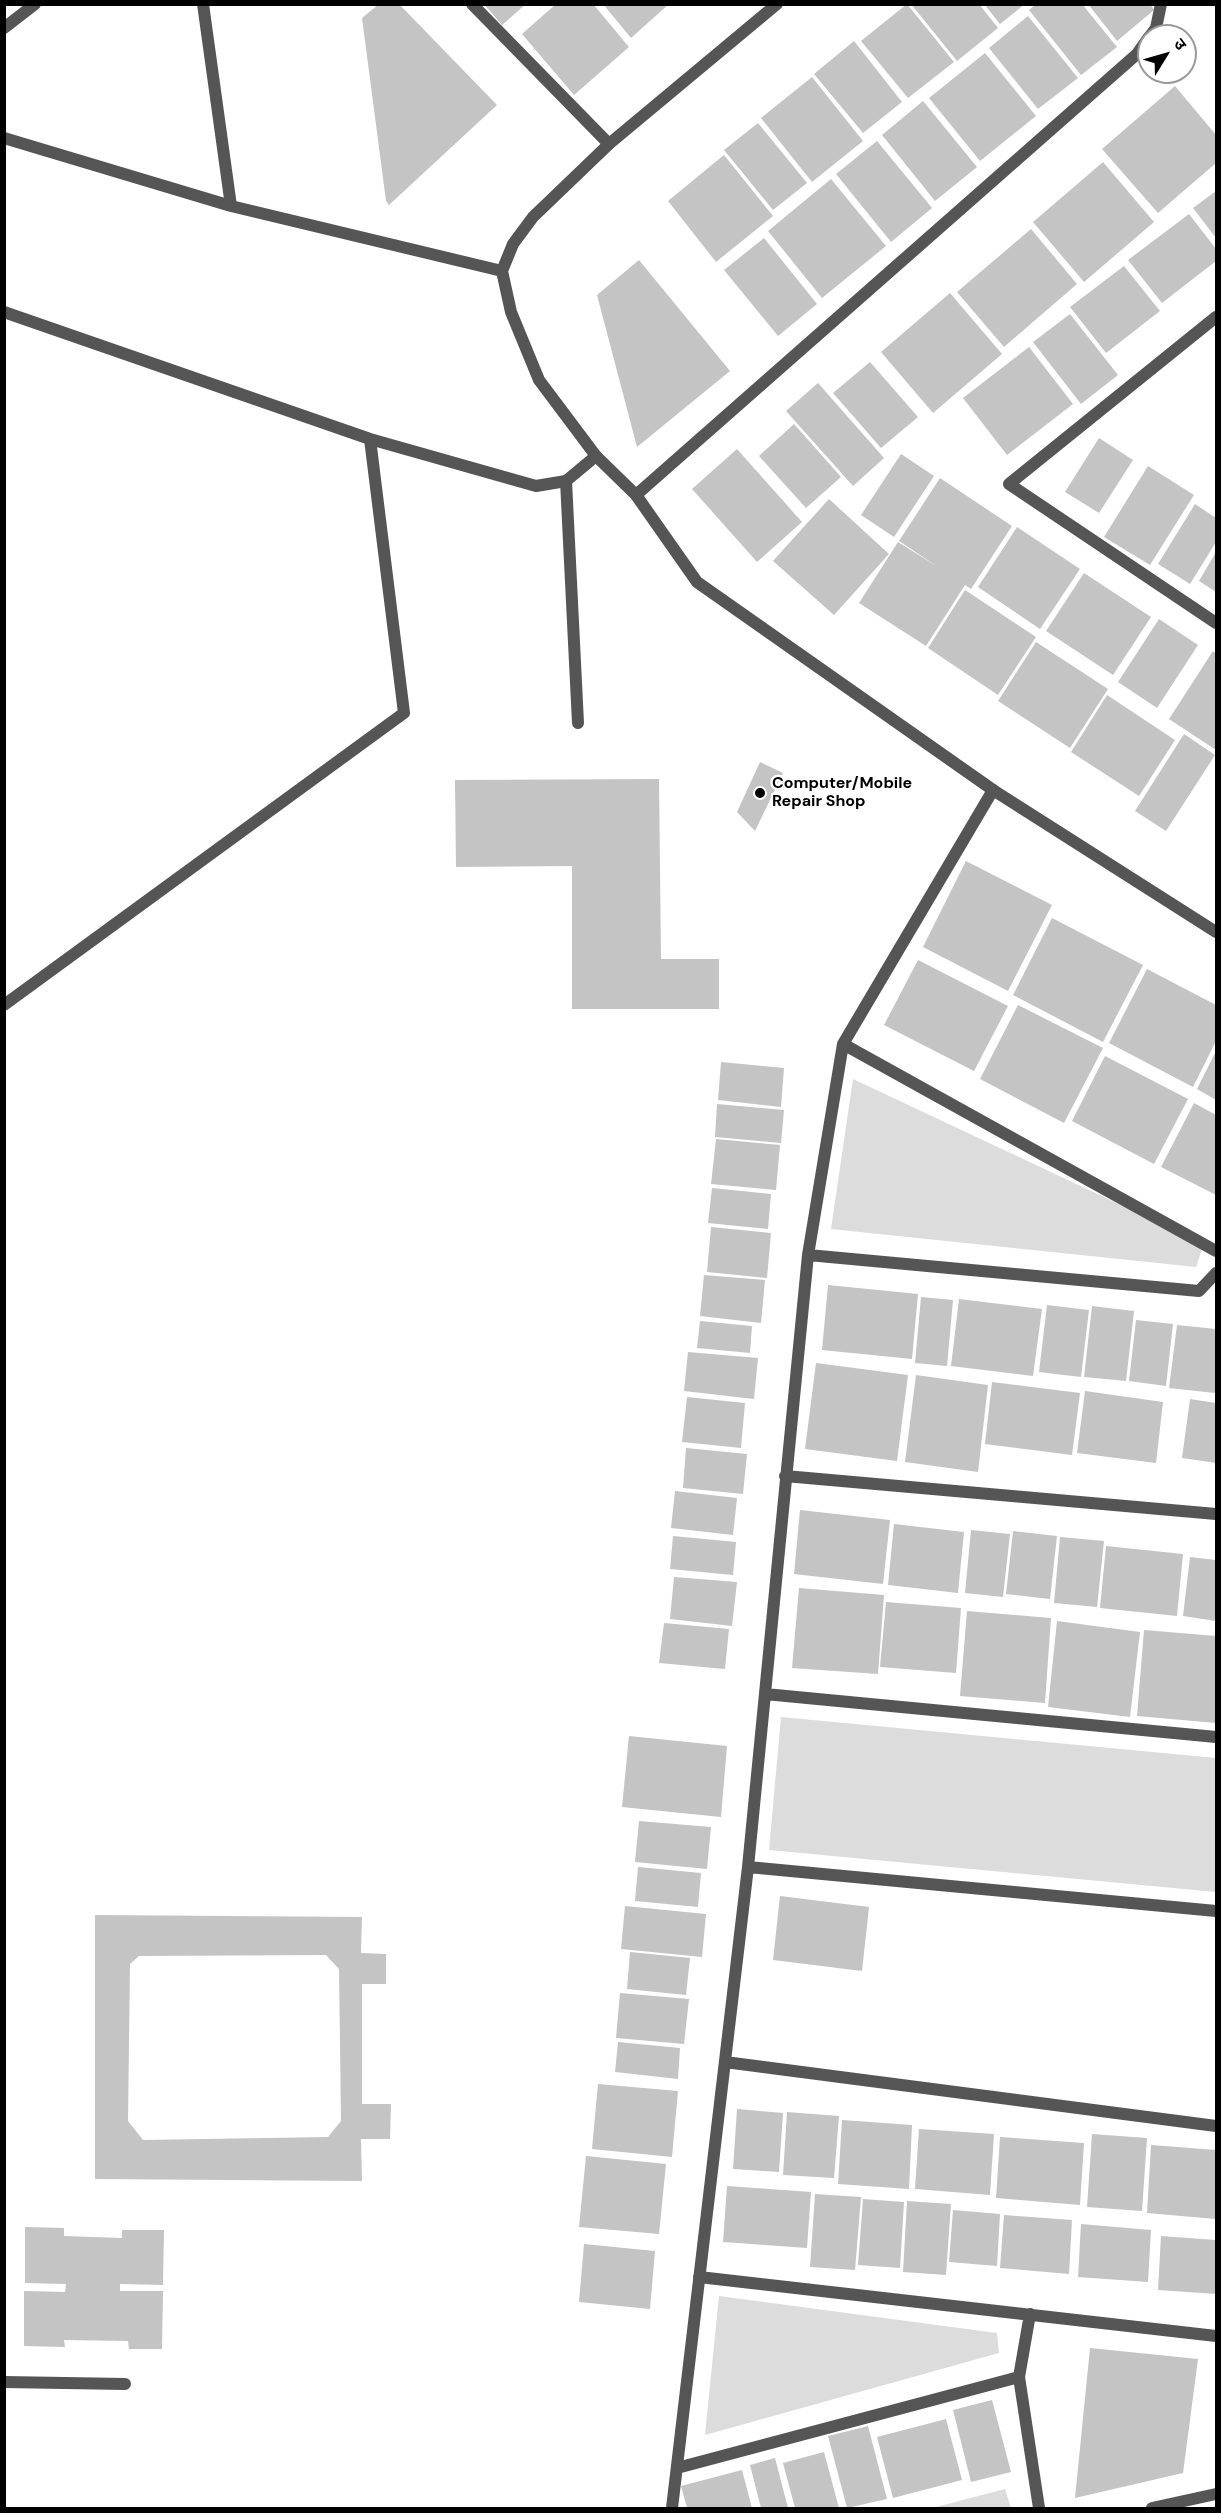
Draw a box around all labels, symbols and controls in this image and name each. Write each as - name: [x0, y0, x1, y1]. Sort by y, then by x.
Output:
- north arrow: [1137, 24, 1197, 84]
- text: उ: [1169, 34, 1191, 54]
- place label: Computer/Mobile Repair Shop: [772, 774, 912, 812]
- marker: Computer/Mobile Repair Shop: [753, 786, 767, 800]

